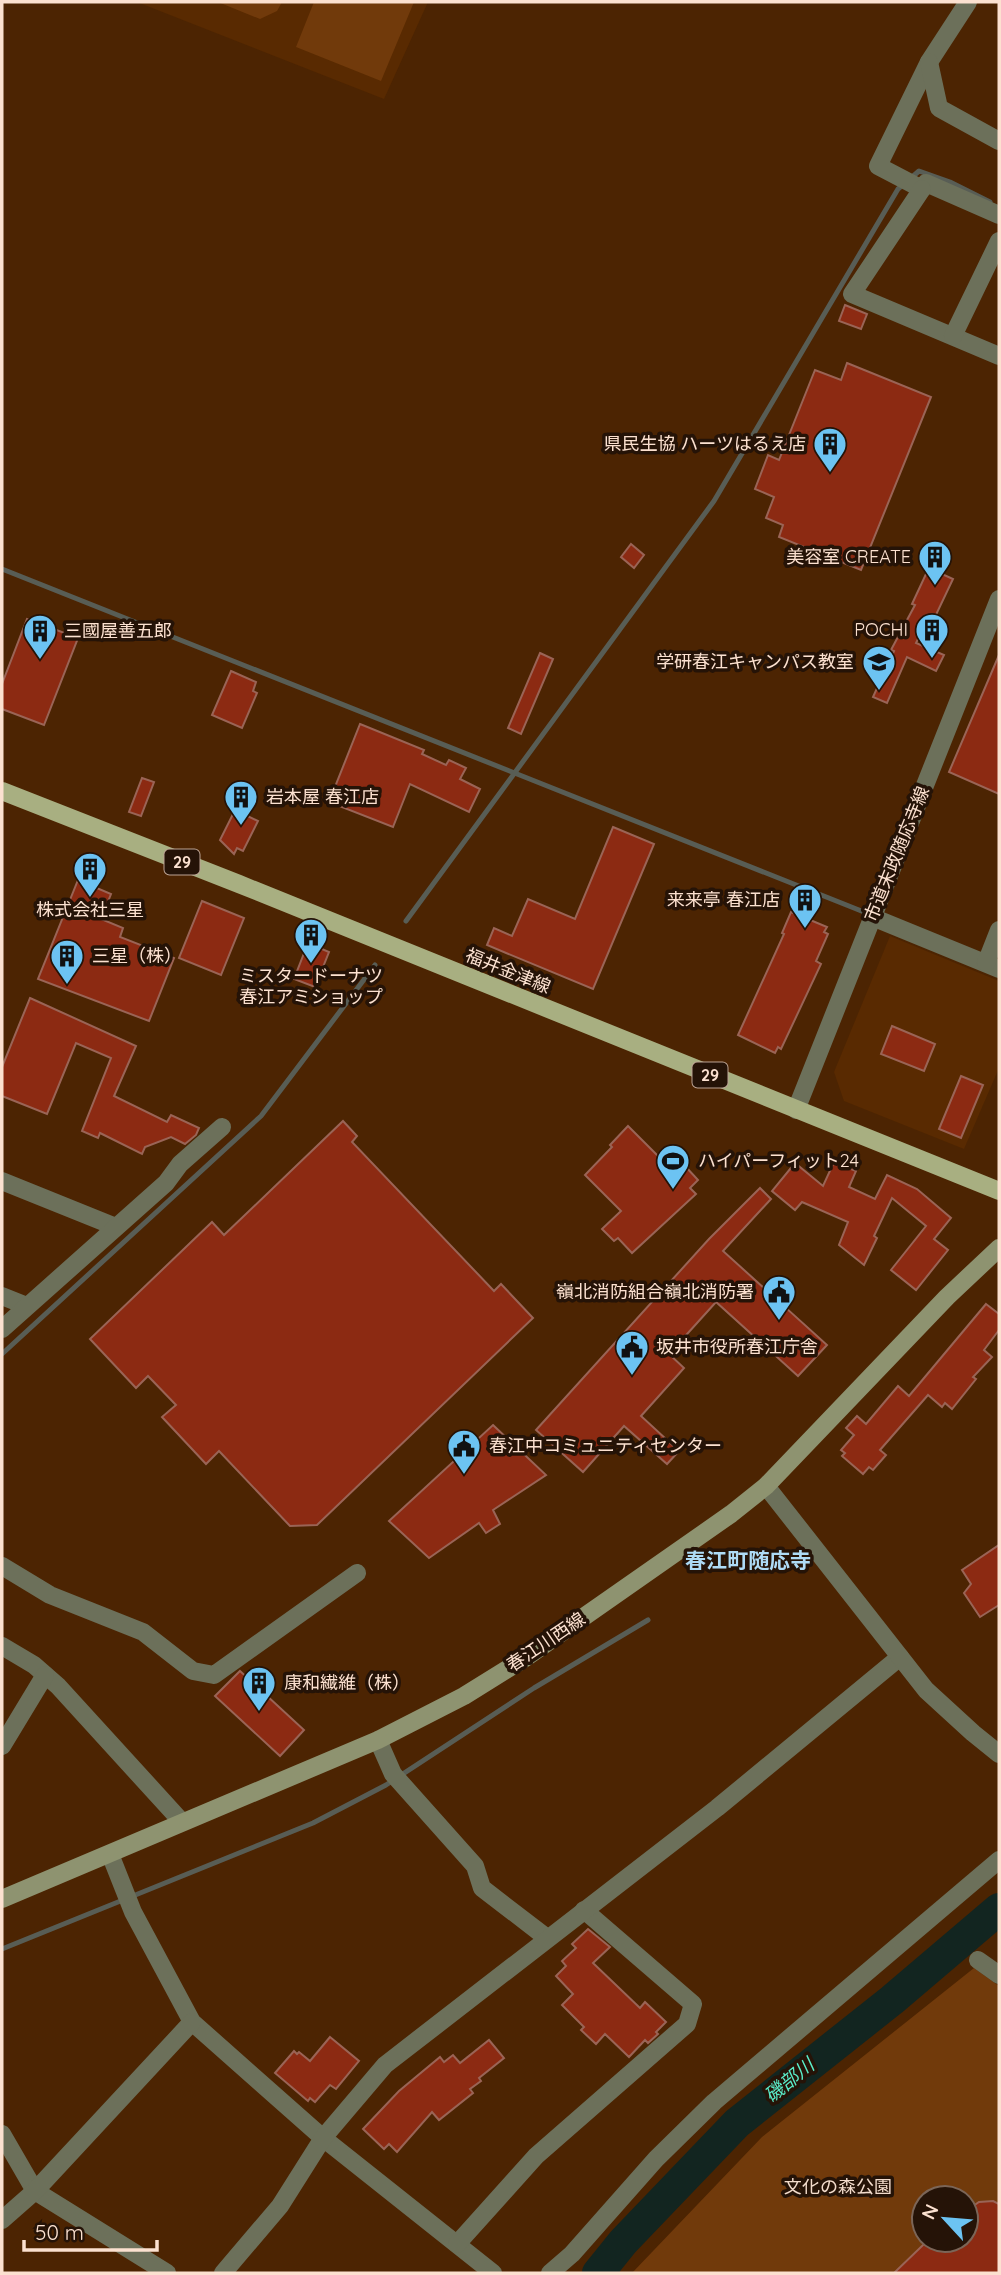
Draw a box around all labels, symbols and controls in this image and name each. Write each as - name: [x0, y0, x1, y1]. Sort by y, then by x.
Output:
- building icon: 県民生協 ハーツはるえ店: [811, 425, 849, 474]
- place label: 県民生協 ハーツはるえ店: [603, 432, 806, 455]
- building icon: 美容室 CREATE: [916, 538, 954, 587]
- place label: 美容室 CREATE: [786, 545, 911, 568]
- building icon: POCHI: [913, 611, 951, 660]
- building icon: 三國屋善五郎: [21, 612, 59, 661]
- place label: POCHI: [854, 618, 908, 641]
- place label: 三國屋善五郎: [64, 619, 172, 642]
- school or university icon: 学研春江キャンパス教室: [860, 643, 898, 692]
- place label: 学研春江キャンパス教室: [656, 650, 854, 673]
- building icon: 岩本屋 春江店: [222, 778, 260, 827]
- street label: 市道末政随応寺線: [859, 783, 934, 925]
- place label: 岩本屋 春江店: [266, 785, 379, 808]
- road number: 29: [164, 849, 200, 874]
- building icon: 株式会社三星: [71, 850, 109, 899]
- building icon: 来来亭 春江店: [786, 881, 824, 930]
- place label: 来来亭 春江店: [667, 888, 780, 911]
- place label: 株式会社三星: [36, 898, 144, 921]
- building icon: ミスタードーナツ 春江アミショップ: [292, 916, 330, 965]
- building icon: 三星（株）: [48, 937, 86, 986]
- street label: 福井金津線: [462, 943, 554, 998]
- place label: 三星（株）: [92, 944, 182, 967]
- place label: ミスタードーナツ 春江アミショップ: [239, 964, 383, 1008]
- road number: 29: [692, 1063, 728, 1088]
- sports icon: ハイパーフィット24: [654, 1142, 692, 1191]
- place label: ハイパーフィット24: [698, 1149, 859, 1172]
- public building icon: 嶺北消防組合嶺北消防署: [760, 1273, 798, 1322]
- place label: 嶺北消防組合嶺北消防署: [556, 1280, 754, 1303]
- public building icon: 坂井市役所春江庁舎: [613, 1328, 651, 1377]
- place label: 坂井市役所春江庁舎: [656, 1335, 818, 1358]
- public building icon: 春江中コミュニティセンター: [445, 1427, 483, 1476]
- place label: 春江中コミュニティセンター: [489, 1434, 722, 1457]
- district label: 春江町随応寺: [685, 1547, 811, 1573]
- street label: 春江川西線: [502, 1607, 589, 1676]
- building icon: 康和繊維（株）: [240, 1664, 278, 1713]
- place label: 康和繊維（株）: [284, 1671, 410, 1694]
- water label: 磯部川: [759, 2051, 820, 2107]
- park label: 文化の森公園: [784, 2175, 892, 2198]
- north arrow: [910, 2184, 980, 2254]
- text: N: [916, 2200, 944, 2223]
- scale bar: [24, 2208, 158, 2252]
- text: 50 m: [35, 2219, 84, 2245]

